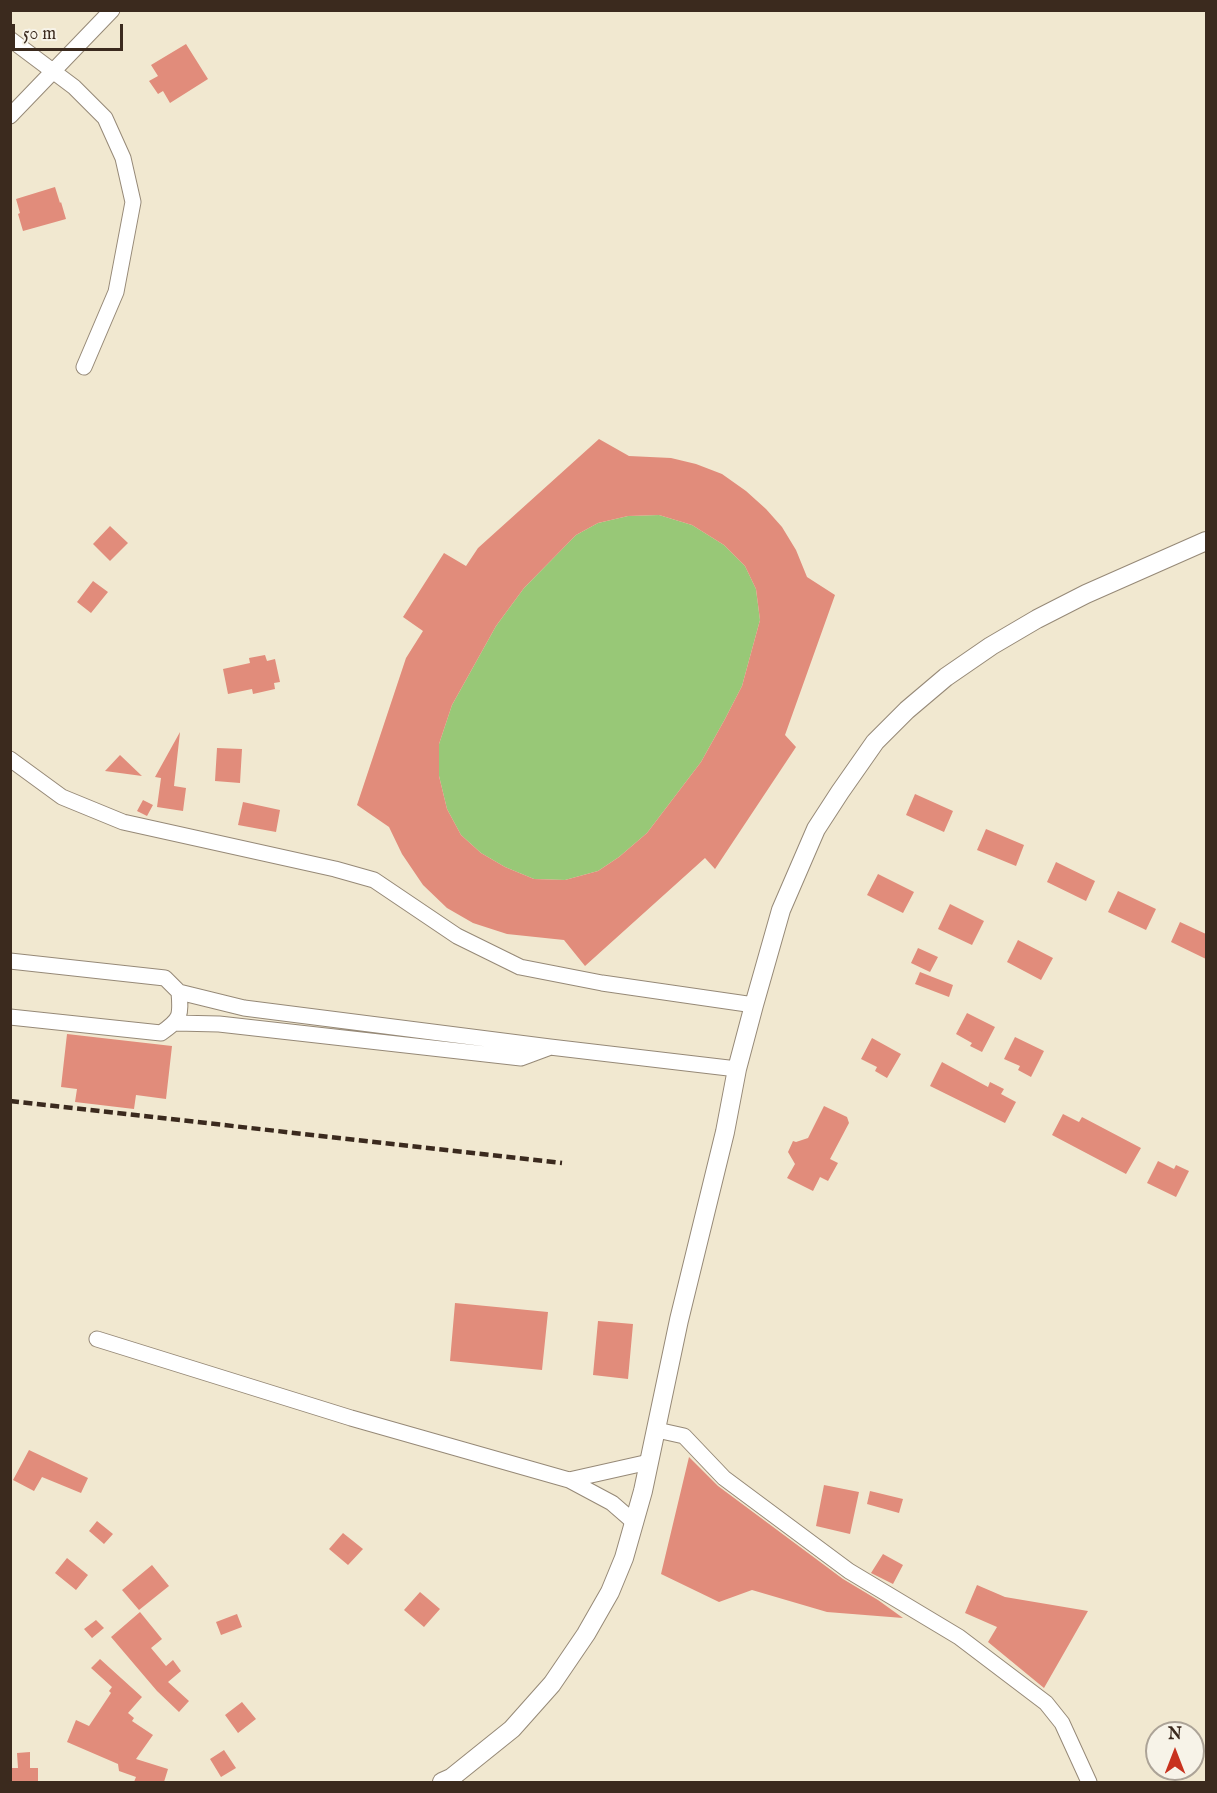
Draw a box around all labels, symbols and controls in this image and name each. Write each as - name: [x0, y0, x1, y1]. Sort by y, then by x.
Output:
- scale bar: [15, 12, 126, 50]
- text: 50 m: [23, 23, 56, 46]
- north arrow: [1145, 1721, 1205, 1781]
- text: N: [1168, 1725, 1182, 1745]

